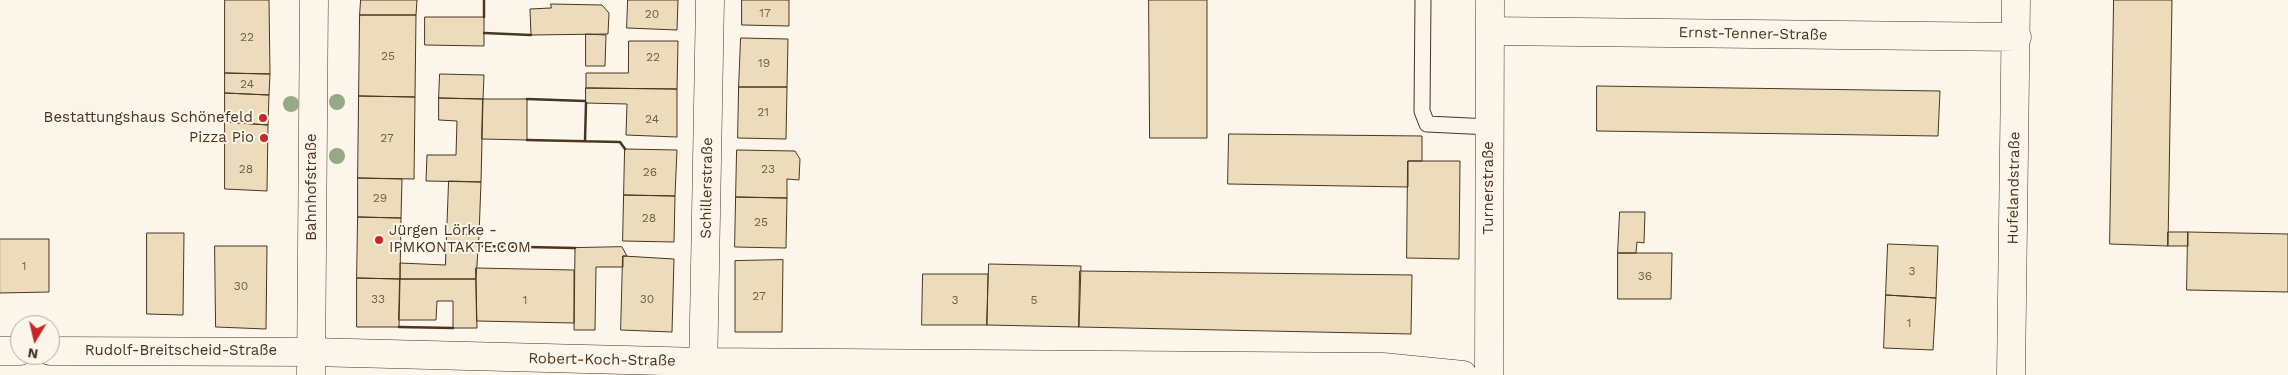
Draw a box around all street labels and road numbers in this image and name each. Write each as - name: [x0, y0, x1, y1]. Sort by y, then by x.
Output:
- street label: Ernst-Tenner-Straße: [1678, 24, 1828, 44]
- street label: Hufelandstraße: [2004, 131, 2024, 245]
- street label: Bahnhofstraße: [303, 133, 321, 241]
- street label: Schillerstraße: [697, 137, 717, 239]
- street label: Turnerstraße: [1480, 141, 1498, 235]
- street label: Rudolf-Breitscheid-Straße: [85, 342, 277, 360]
- street label: Robert-Koch-Straße: [528, 350, 676, 370]

